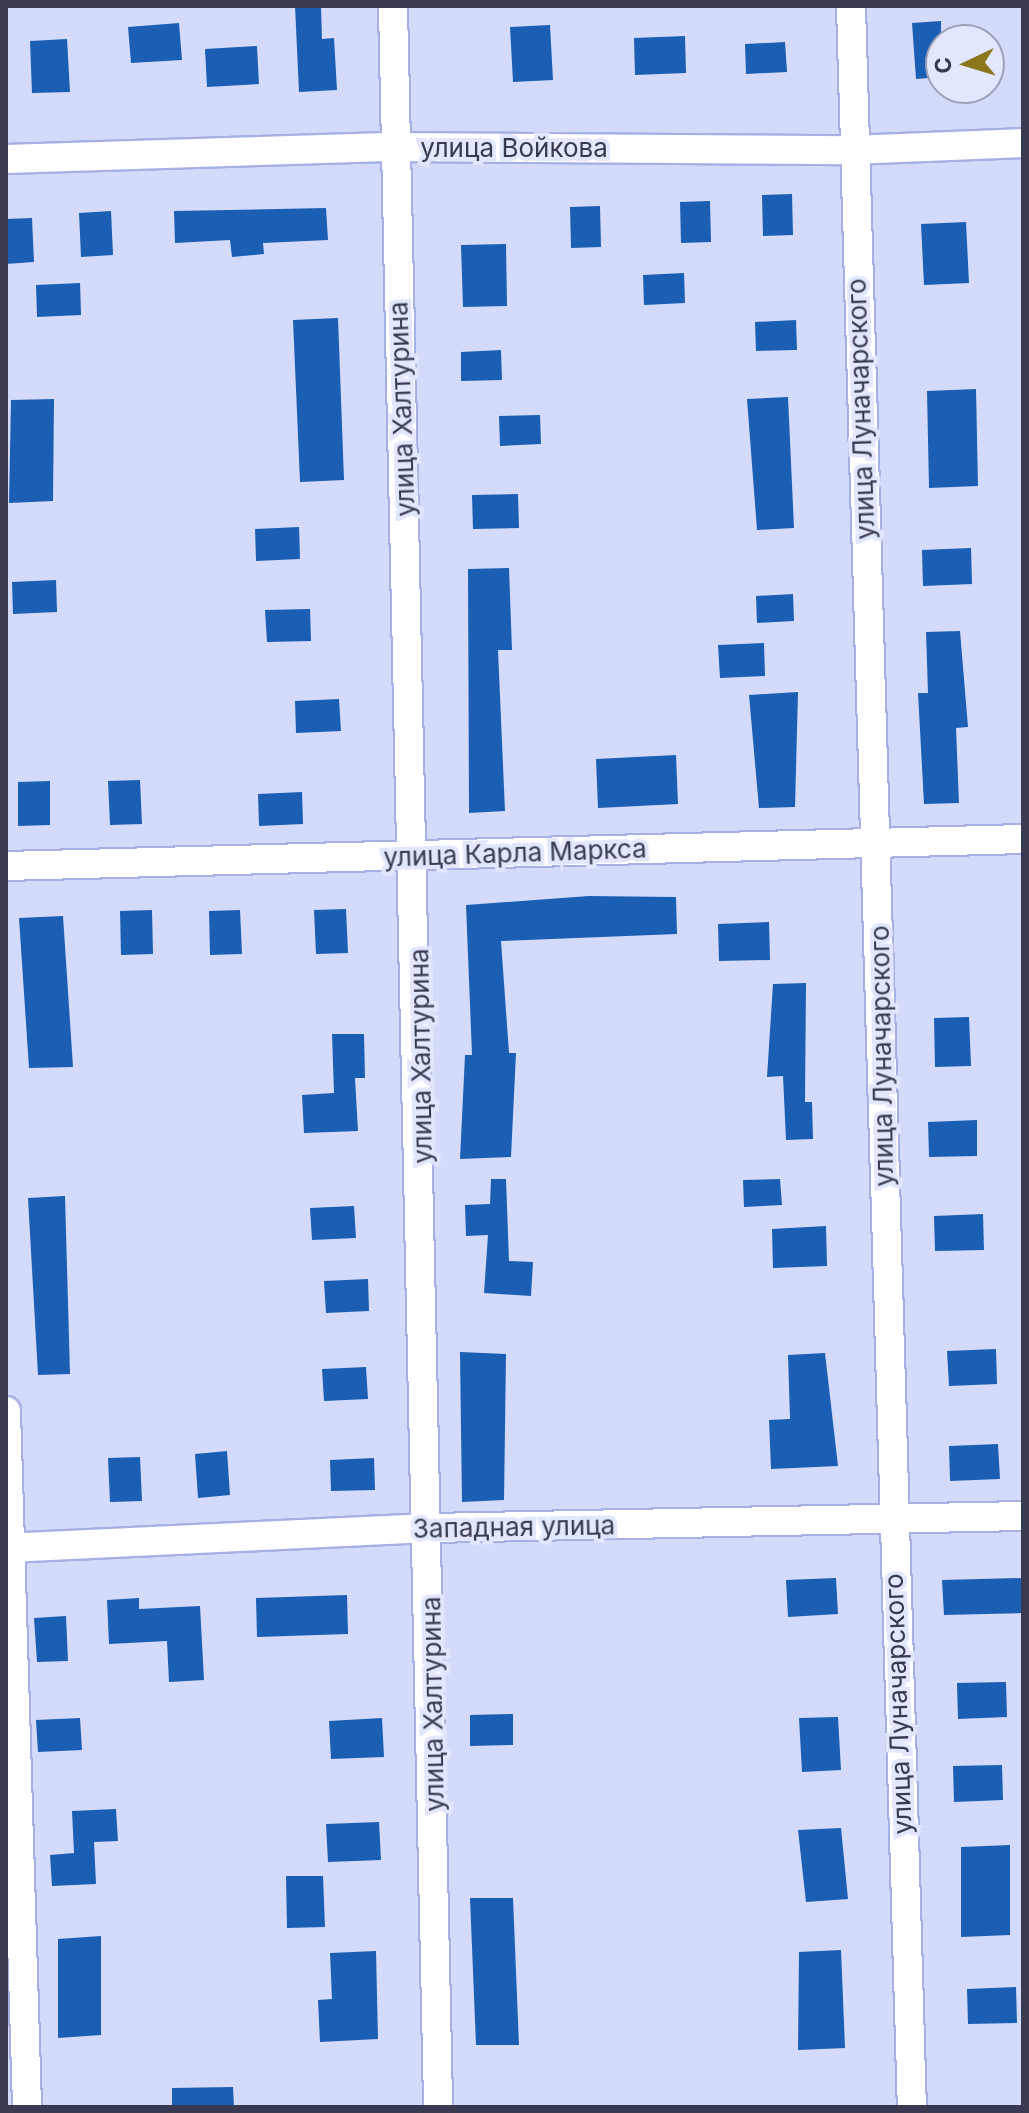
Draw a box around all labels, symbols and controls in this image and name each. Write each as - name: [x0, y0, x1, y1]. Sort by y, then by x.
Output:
- north arrow: [925, 24, 1005, 104]
- text: С: [930, 57, 957, 75]
- street label: улица Войкова: [420, 132, 608, 164]
- street label: улица Луначарского: [841, 278, 881, 540]
- street label: улица Халтурина: [383, 301, 421, 517]
- street label: улица Карла Маркса: [383, 833, 647, 873]
- street label: улица Луначарского: [864, 925, 900, 1187]
- street label: улица Халтурина: [404, 948, 438, 1164]
- street label: Западная улица: [413, 1510, 615, 1544]
- street label: улица Луначарского: [878, 1573, 918, 1835]
- street label: улица Халтурина: [416, 1596, 450, 1812]

